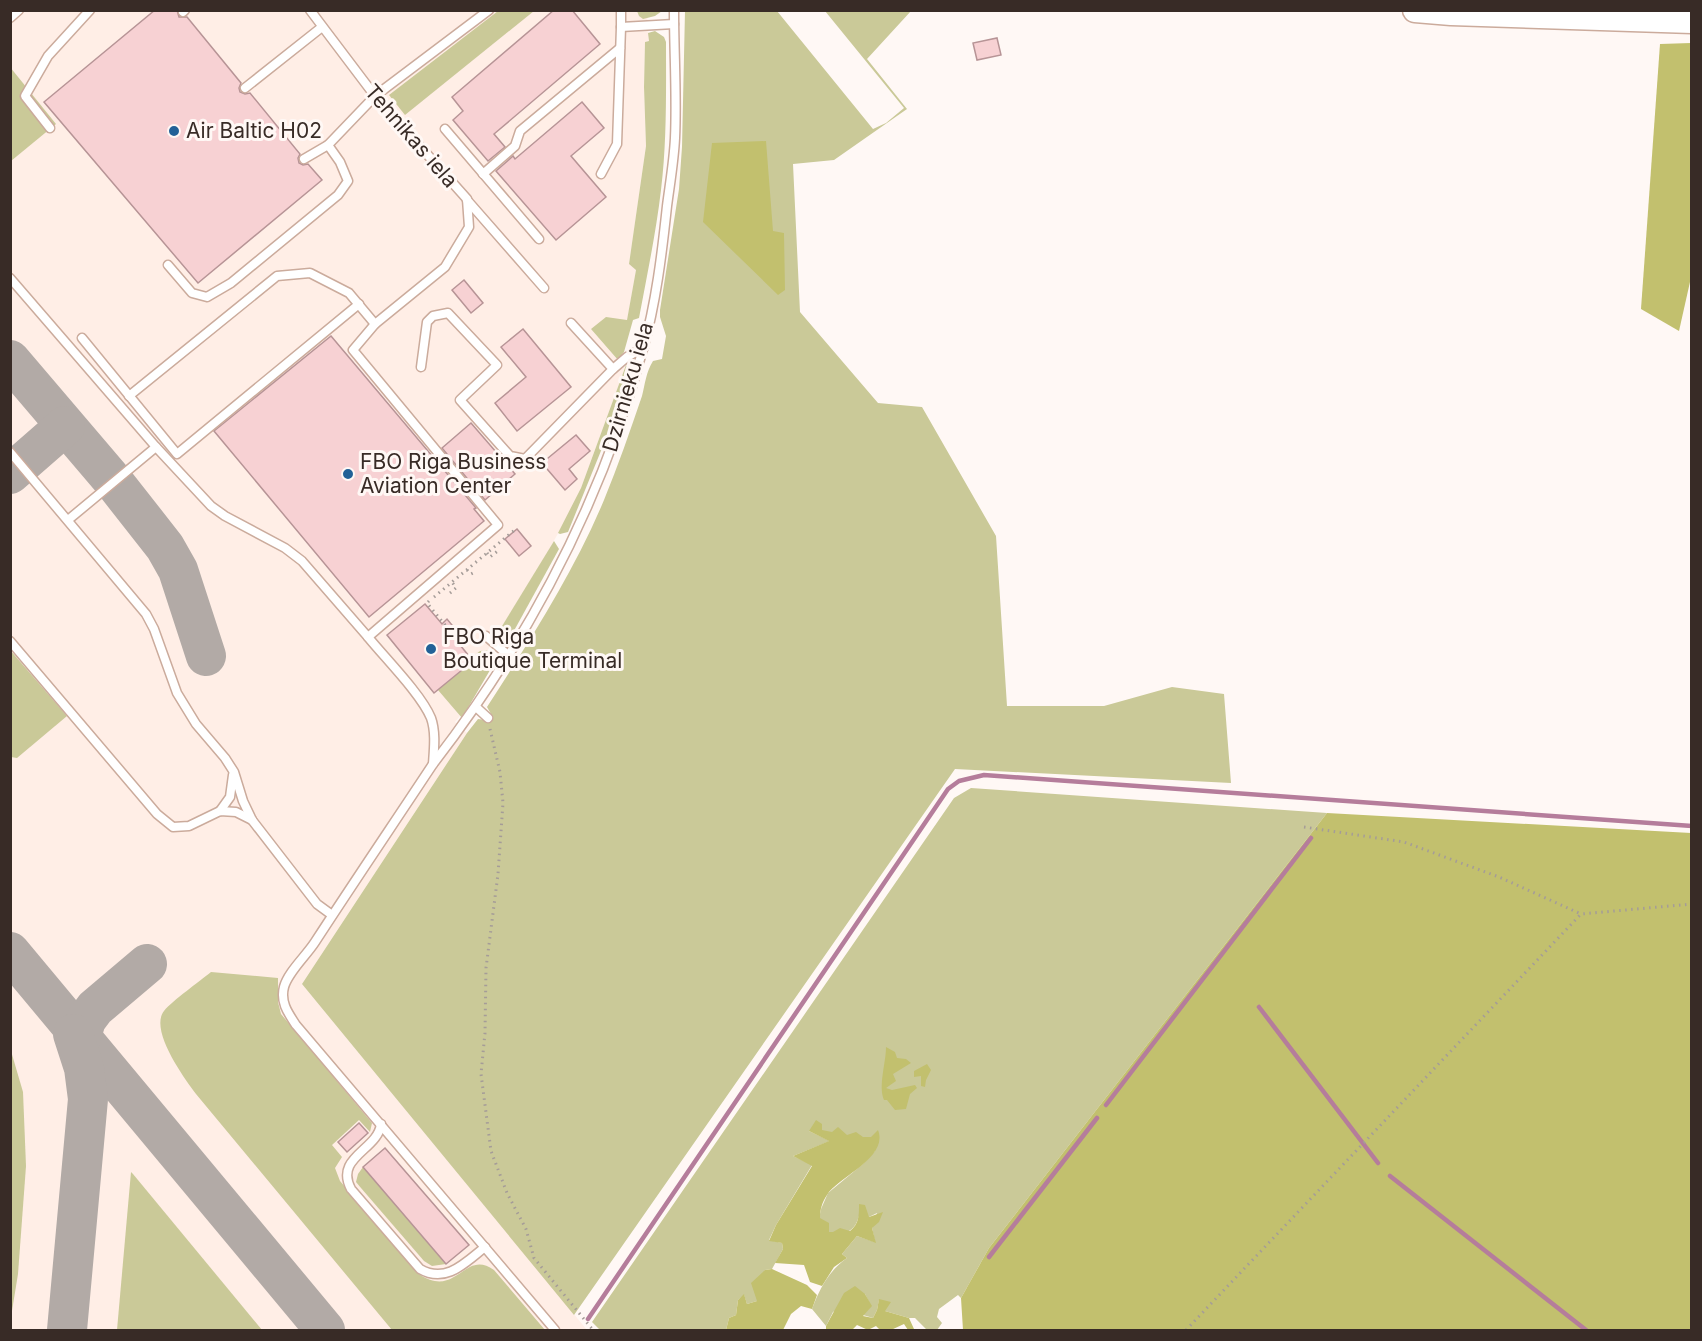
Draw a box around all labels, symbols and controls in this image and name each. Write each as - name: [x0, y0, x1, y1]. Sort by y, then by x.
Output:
- street label: Tehnikas iela: [360, 79, 463, 192]
- place label: Air Baltic H02: [186, 118, 322, 143]
- marker: Air Baltic H02: [167, 124, 181, 138]
- street label: Dzirnieku iela: [597, 319, 658, 455]
- place label: FBO Riga Business Aviation Center: [360, 449, 546, 498]
- marker: FBO Riga Business Aviation Center: [341, 467, 355, 481]
- place label: FBO Riga Boutique Terminal: [443, 624, 622, 673]
- marker: FBO Riga Boutique Terminal: [424, 642, 438, 656]

